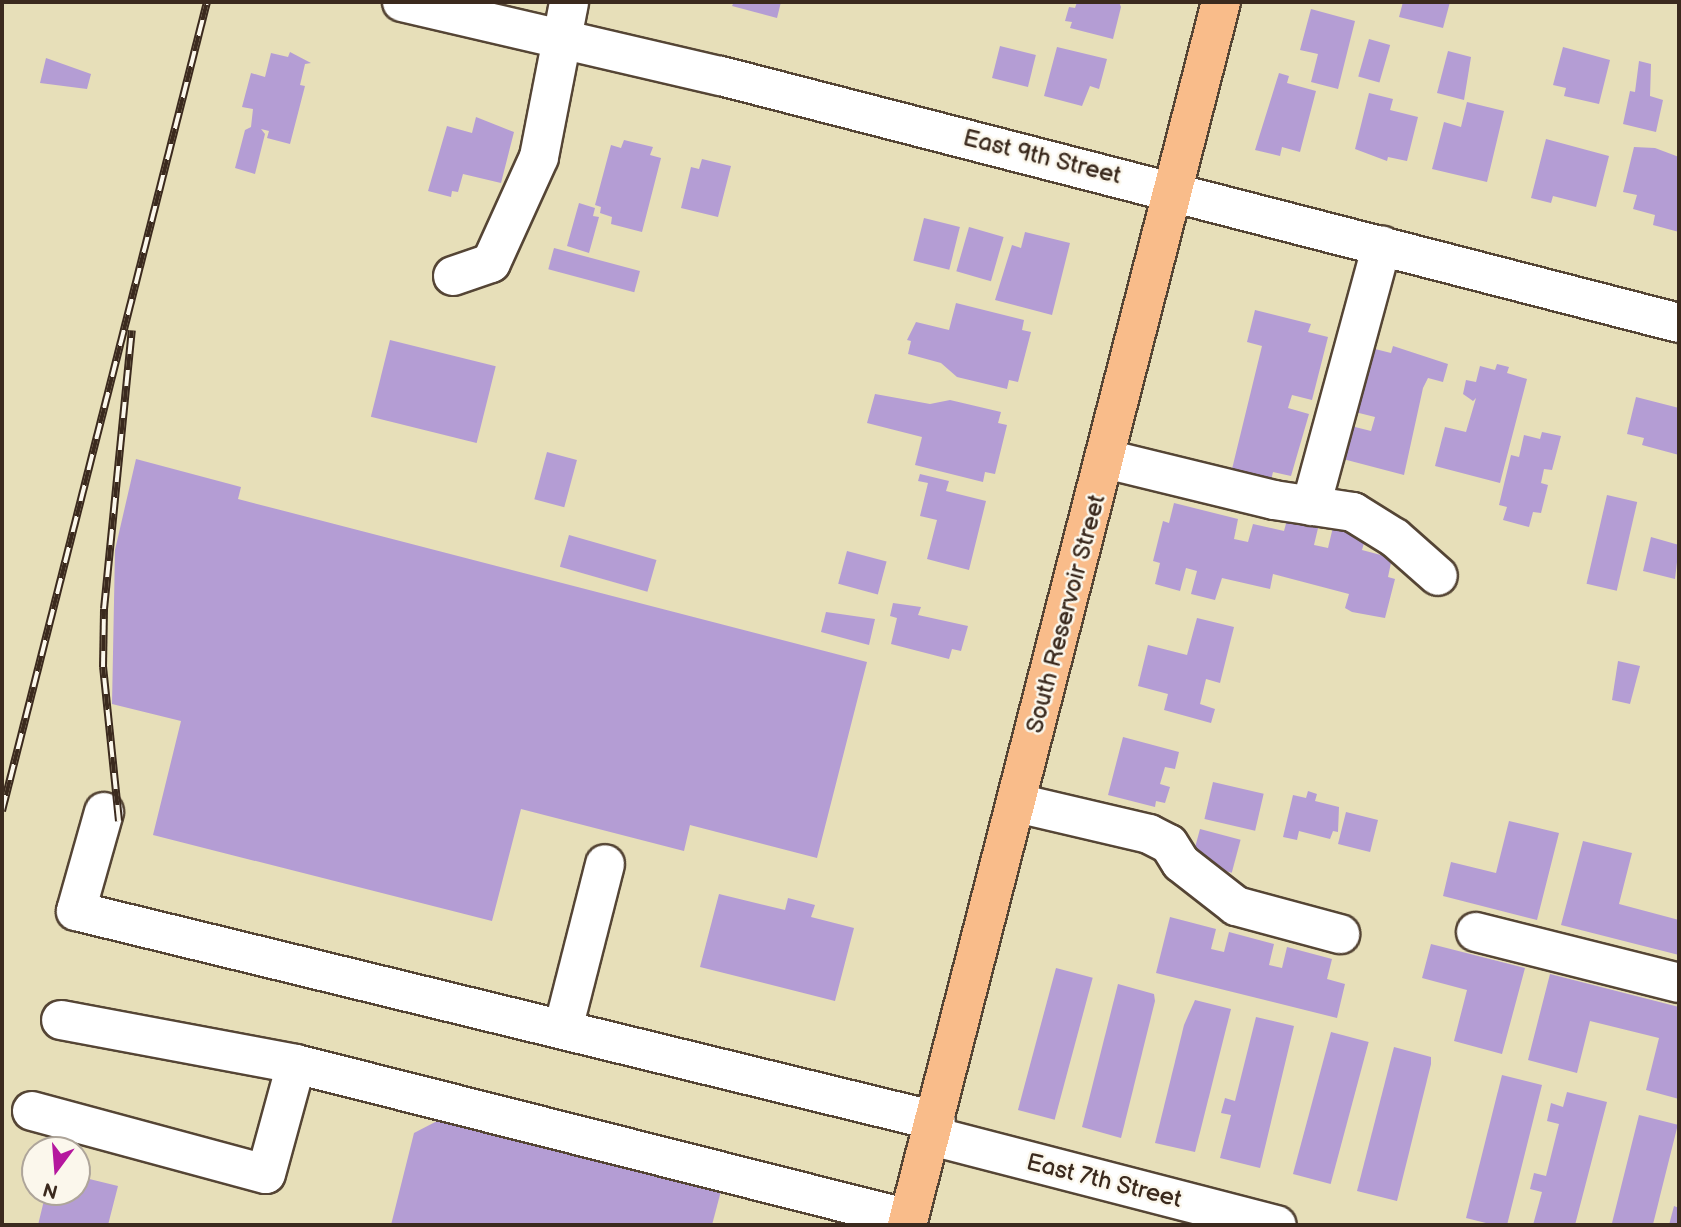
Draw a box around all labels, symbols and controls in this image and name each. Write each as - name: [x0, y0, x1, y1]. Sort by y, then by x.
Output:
- street label: East 9th Street: [960, 123, 1124, 191]
- street label: South Reservoir Street: [1020, 491, 1112, 737]
- north arrow: [21, 1136, 91, 1206]
- street label: East 7th Street: [1023, 1148, 1185, 1214]
- text: N: [41, 1177, 61, 1203]

